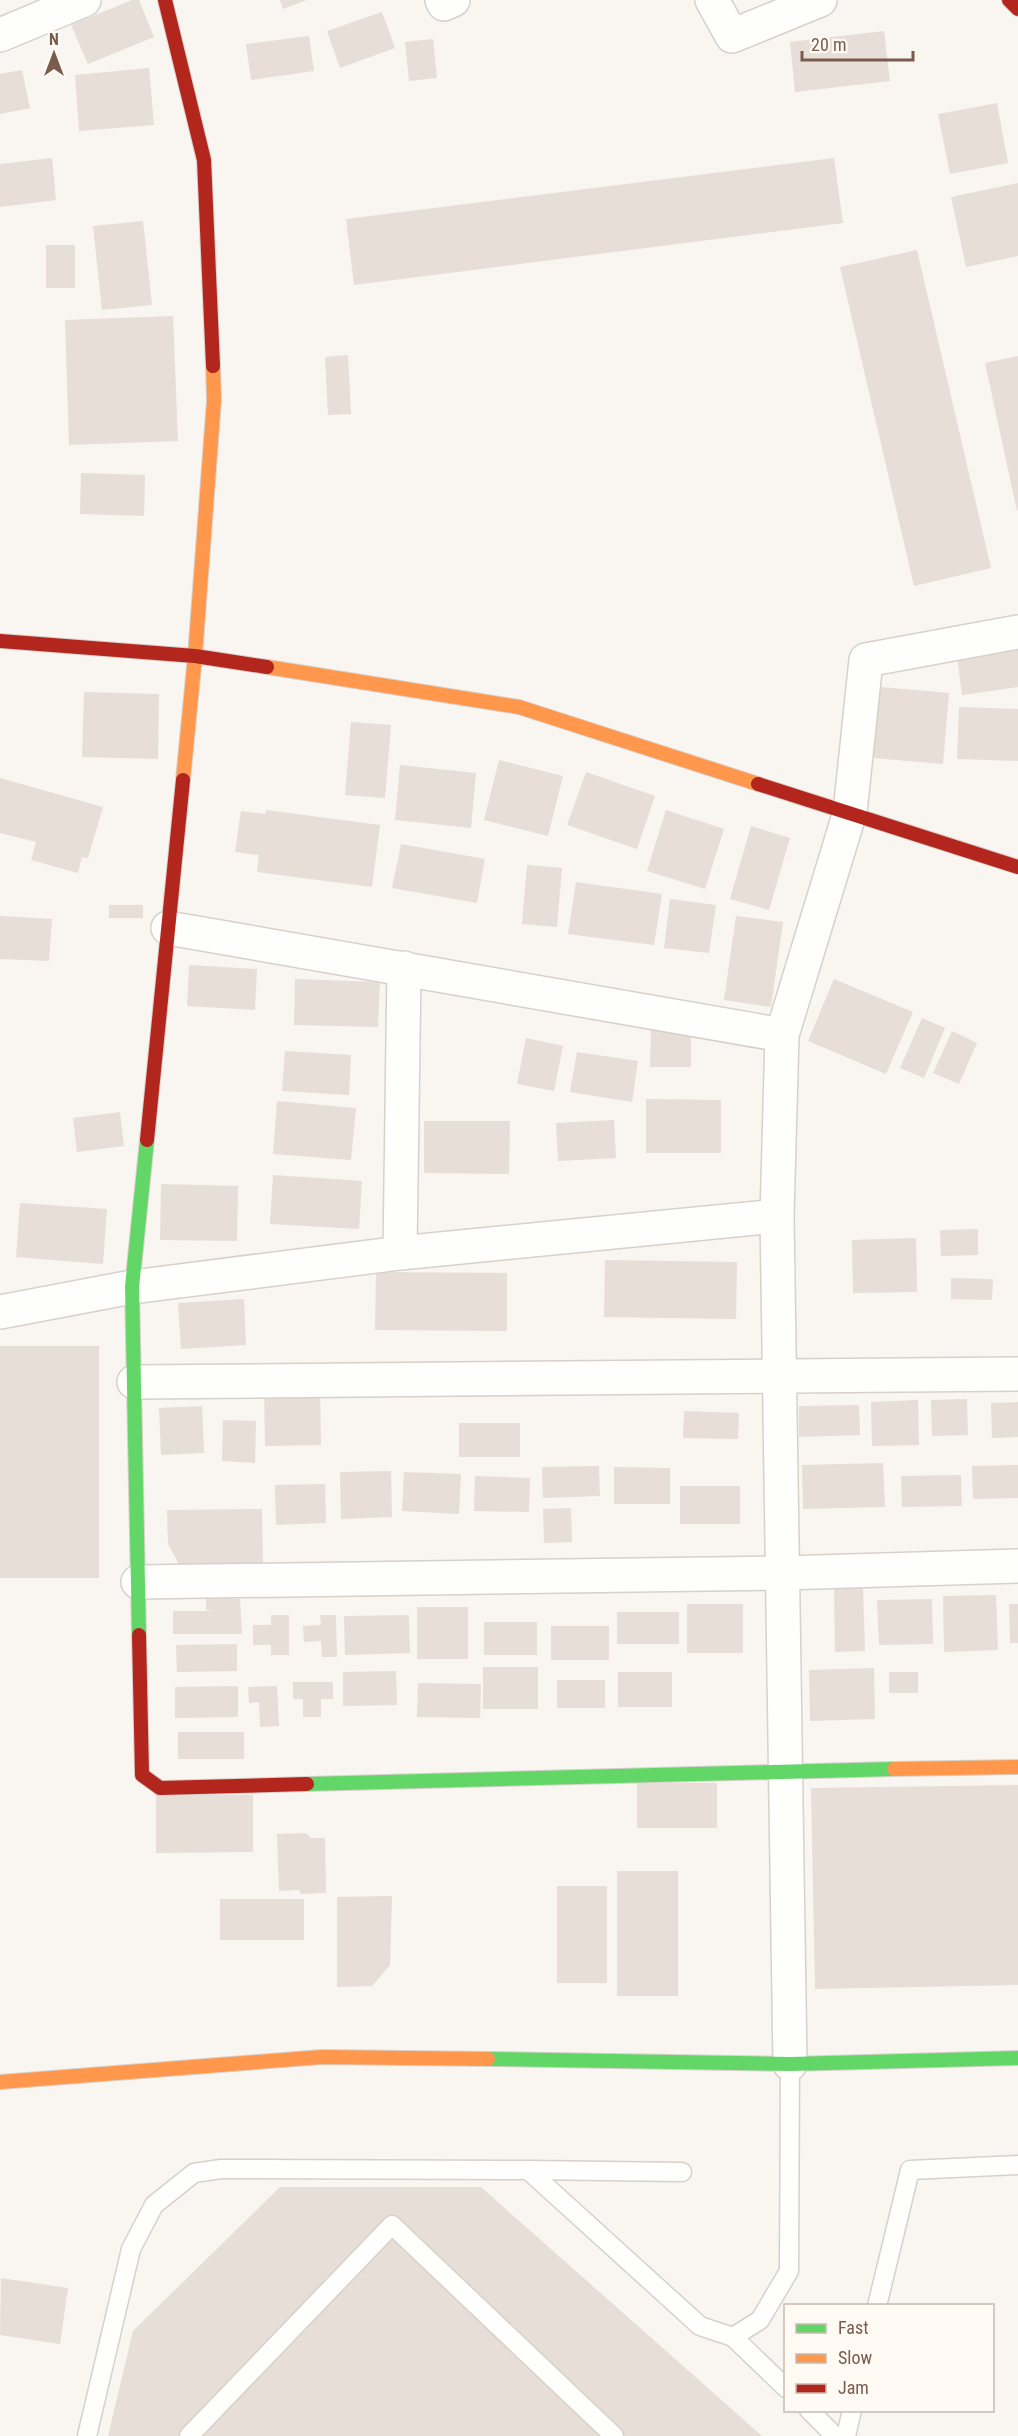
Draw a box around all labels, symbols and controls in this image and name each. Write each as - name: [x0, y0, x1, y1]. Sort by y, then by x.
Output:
- north arrow: [24, 24, 84, 84]
- scale bar: [802, 24, 913, 62]
- text: N: [49, 30, 59, 49]
- text: 20 m: [811, 34, 846, 55]
- legend: [784, 2304, 994, 2412]
- text: Fast: [838, 2317, 869, 2338]
- text: Slow: [838, 2347, 873, 2368]
- text: Jam: [838, 2377, 869, 2398]

